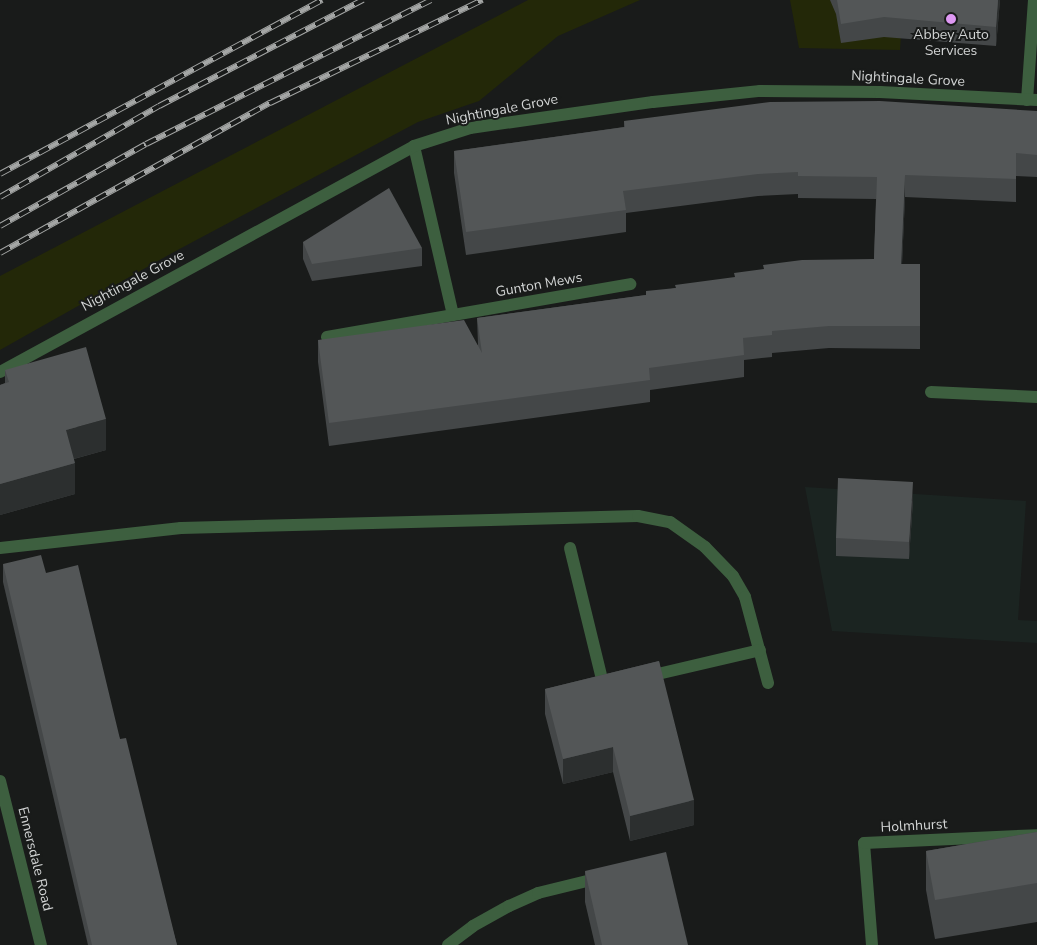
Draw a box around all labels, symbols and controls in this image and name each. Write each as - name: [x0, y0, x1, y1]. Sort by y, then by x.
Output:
- marker: Abbey Auto Services: [945, 13, 957, 25]
- place label: Abbey Auto Services: [913, 27, 989, 59]
- street label: Nightingale Grove: [851, 68, 965, 90]
- street label: Nightingale Grove: [444, 91, 560, 129]
- street label: Nightingale Grove: [79, 247, 187, 315]
- street label: Gunton Mews: [494, 269, 584, 301]
- street label: Ennersdale Road: [14, 805, 56, 913]
- street label: Holmhurst: [880, 816, 948, 836]

